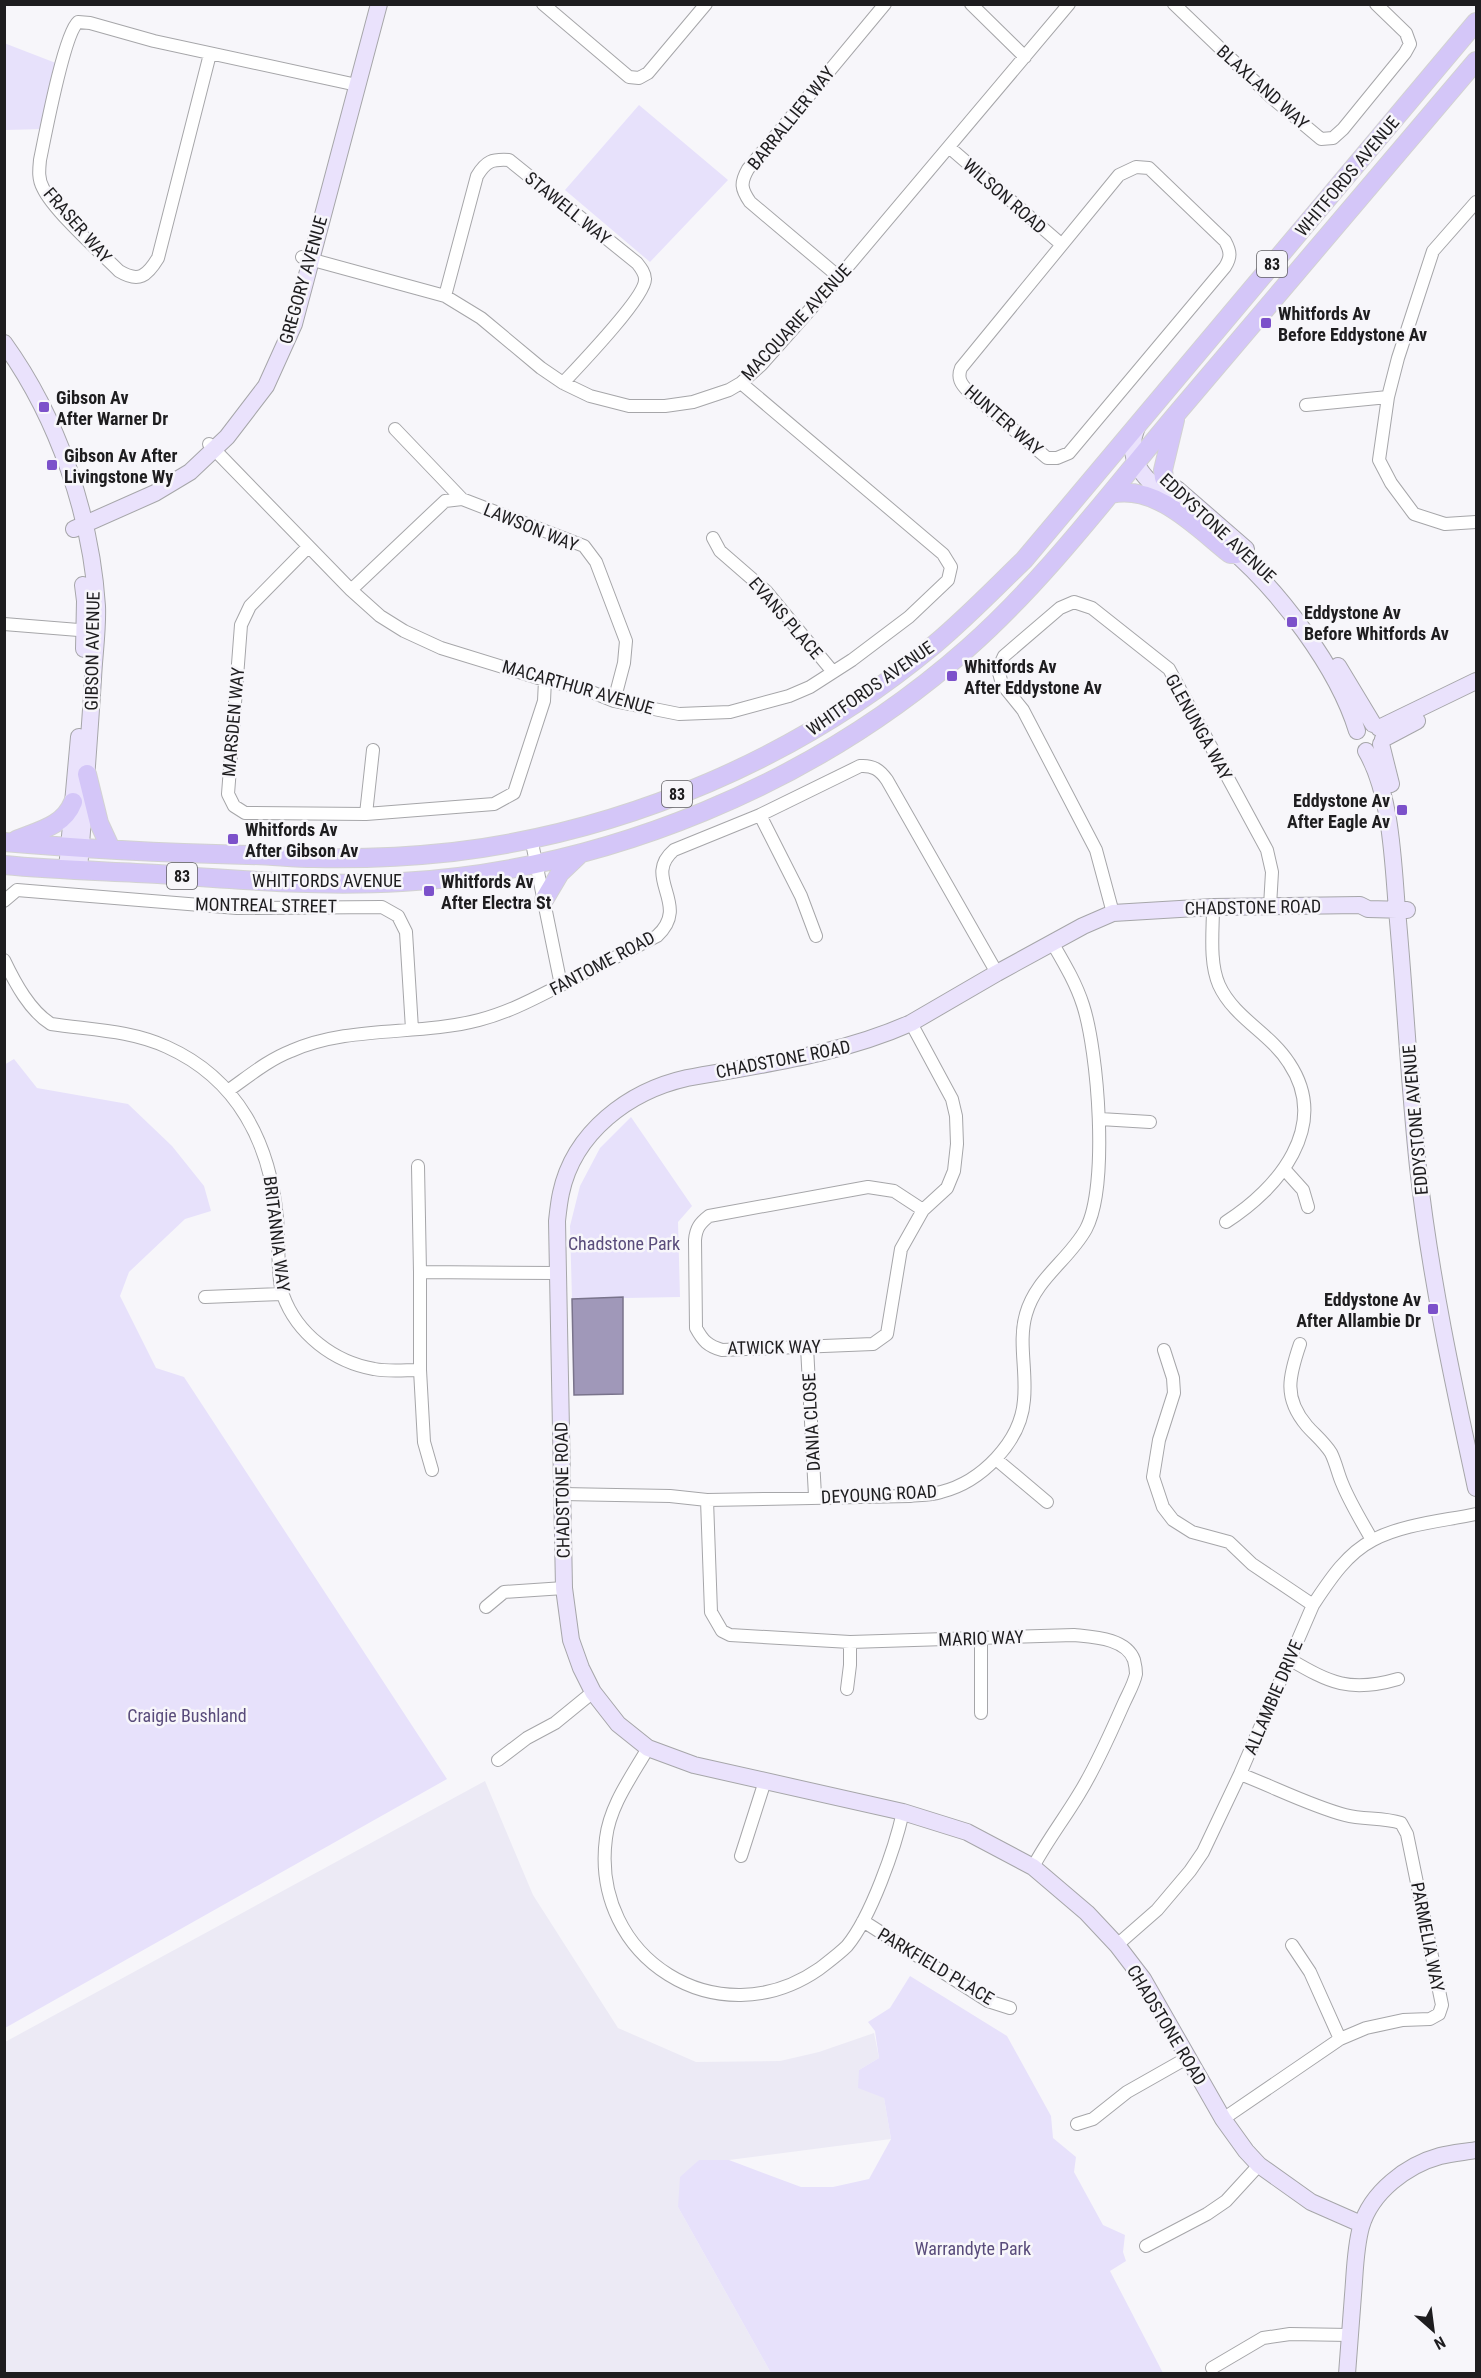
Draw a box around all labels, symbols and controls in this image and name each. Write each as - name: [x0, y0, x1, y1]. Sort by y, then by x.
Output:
- street label: BLAXLAND WAY: [1213, 40, 1313, 134]
- street label: BARRALLIER WAY: [743, 62, 839, 174]
- street label: WHITFORDS AVENUE: [1291, 112, 1403, 240]
- street label: WILSON ROAD: [959, 154, 1051, 238]
- street label: STAWELL WAY: [521, 167, 615, 249]
- street label: FRASER WAY: [40, 183, 117, 267]
- street label: GREGORY AVENUE: [275, 214, 331, 346]
- road number: 83: [1257, 251, 1287, 277]
- street label: MACQUARIE AVENUE: [737, 259, 855, 385]
- place label: Whitfords Av Before Eddystone Av: [1278, 303, 1427, 345]
- marker: Whitfords Av Before Eddystone Av: [1259, 316, 1273, 330]
- street label: HUNTER WAY: [961, 380, 1048, 460]
- place label: Gibson Av After Warner Dr: [56, 387, 168, 429]
- marker: Gibson Av After Warner Dr: [37, 400, 51, 414]
- place label: Gibson Av After Livingstone Wy: [64, 445, 177, 487]
- marker: Gibson Av After Livingstone Wy: [45, 458, 59, 472]
- street label: EDDYSTONE AVENUE: [1156, 469, 1280, 587]
- street label: LAWSON WAY: [481, 499, 582, 556]
- street label: EVANS PLACE: [745, 573, 827, 663]
- street label: GIBSON AVENUE: [80, 591, 104, 711]
- place label: Eddystone Av Before Whitfords Av: [1304, 602, 1449, 644]
- marker: Eddystone Av Before Whitfords Av: [1285, 615, 1299, 629]
- street label: WHITFORDS AVENUE: [802, 636, 938, 740]
- street label: MACARTHUR AVENUE: [500, 655, 656, 719]
- place label: Whitfords Av After Eddystone Av: [964, 656, 1102, 698]
- street label: MARSDEN WAY: [218, 666, 248, 778]
- marker: Whitfords Av After Eddystone Av: [945, 669, 959, 683]
- street label: GLENUNGA WAY: [1161, 670, 1237, 784]
- road number: 83: [662, 781, 692, 807]
- place label: Eddystone Av After Eagle Av: [1287, 790, 1390, 832]
- marker: Eddystone Av After Eagle Av: [1395, 803, 1409, 817]
- place label: Whitfords Av After Gibson Av: [245, 819, 358, 861]
- marker: Whitfords Av After Gibson Av: [226, 832, 240, 846]
- road number: 83: [167, 863, 197, 889]
- street label: WHITFORDS AVENUE: [252, 870, 402, 891]
- place label: Whitfords Av After Electra St: [441, 871, 552, 913]
- marker: Whitfords Av After Electra St: [422, 884, 436, 898]
- street label: MONTREAL STREET: [195, 893, 337, 917]
- street label: CHADSTONE ROAD: [1185, 895, 1321, 919]
- street label: FANTOME ROAD: [546, 927, 658, 999]
- street label: CHADSTONE ROAD: [714, 1036, 852, 1082]
- street label: EDDYSTONE AVENUE: [1398, 1044, 1432, 1196]
- street label: BRITANNIA WAY: [259, 1175, 295, 1294]
- park label: Chadstone Park: [568, 1233, 680, 1254]
- place label: Eddystone Av After Allambie Dr: [1296, 1289, 1421, 1331]
- marker: Eddystone Av After Allambie Dr: [1426, 1302, 1440, 1316]
- street label: ATWICK WAY: [727, 1336, 821, 1358]
- street label: DANIA CLOSE: [798, 1372, 824, 1472]
- street label: CHADSTONE ROAD: [550, 1422, 574, 1558]
- street label: DEYOUNG ROAD: [820, 1480, 938, 1508]
- street label: MARIO WAY: [938, 1626, 1025, 1650]
- street label: ALLAMBIE DRIVE: [1239, 1637, 1307, 1757]
- park label: Craigie Bushland: [127, 1705, 247, 1726]
- street label: PARMELIA WAY: [1407, 1880, 1449, 1994]
- street label: PARKFIELD PLACE: [874, 1923, 998, 2009]
- street label: CHADSTONE ROAD: [1123, 1961, 1211, 2089]
- park label: Warrandyte Park: [915, 2238, 1031, 2259]
- north arrow: [1403, 2300, 1463, 2360]
- text: N: [1431, 2332, 1449, 2353]

